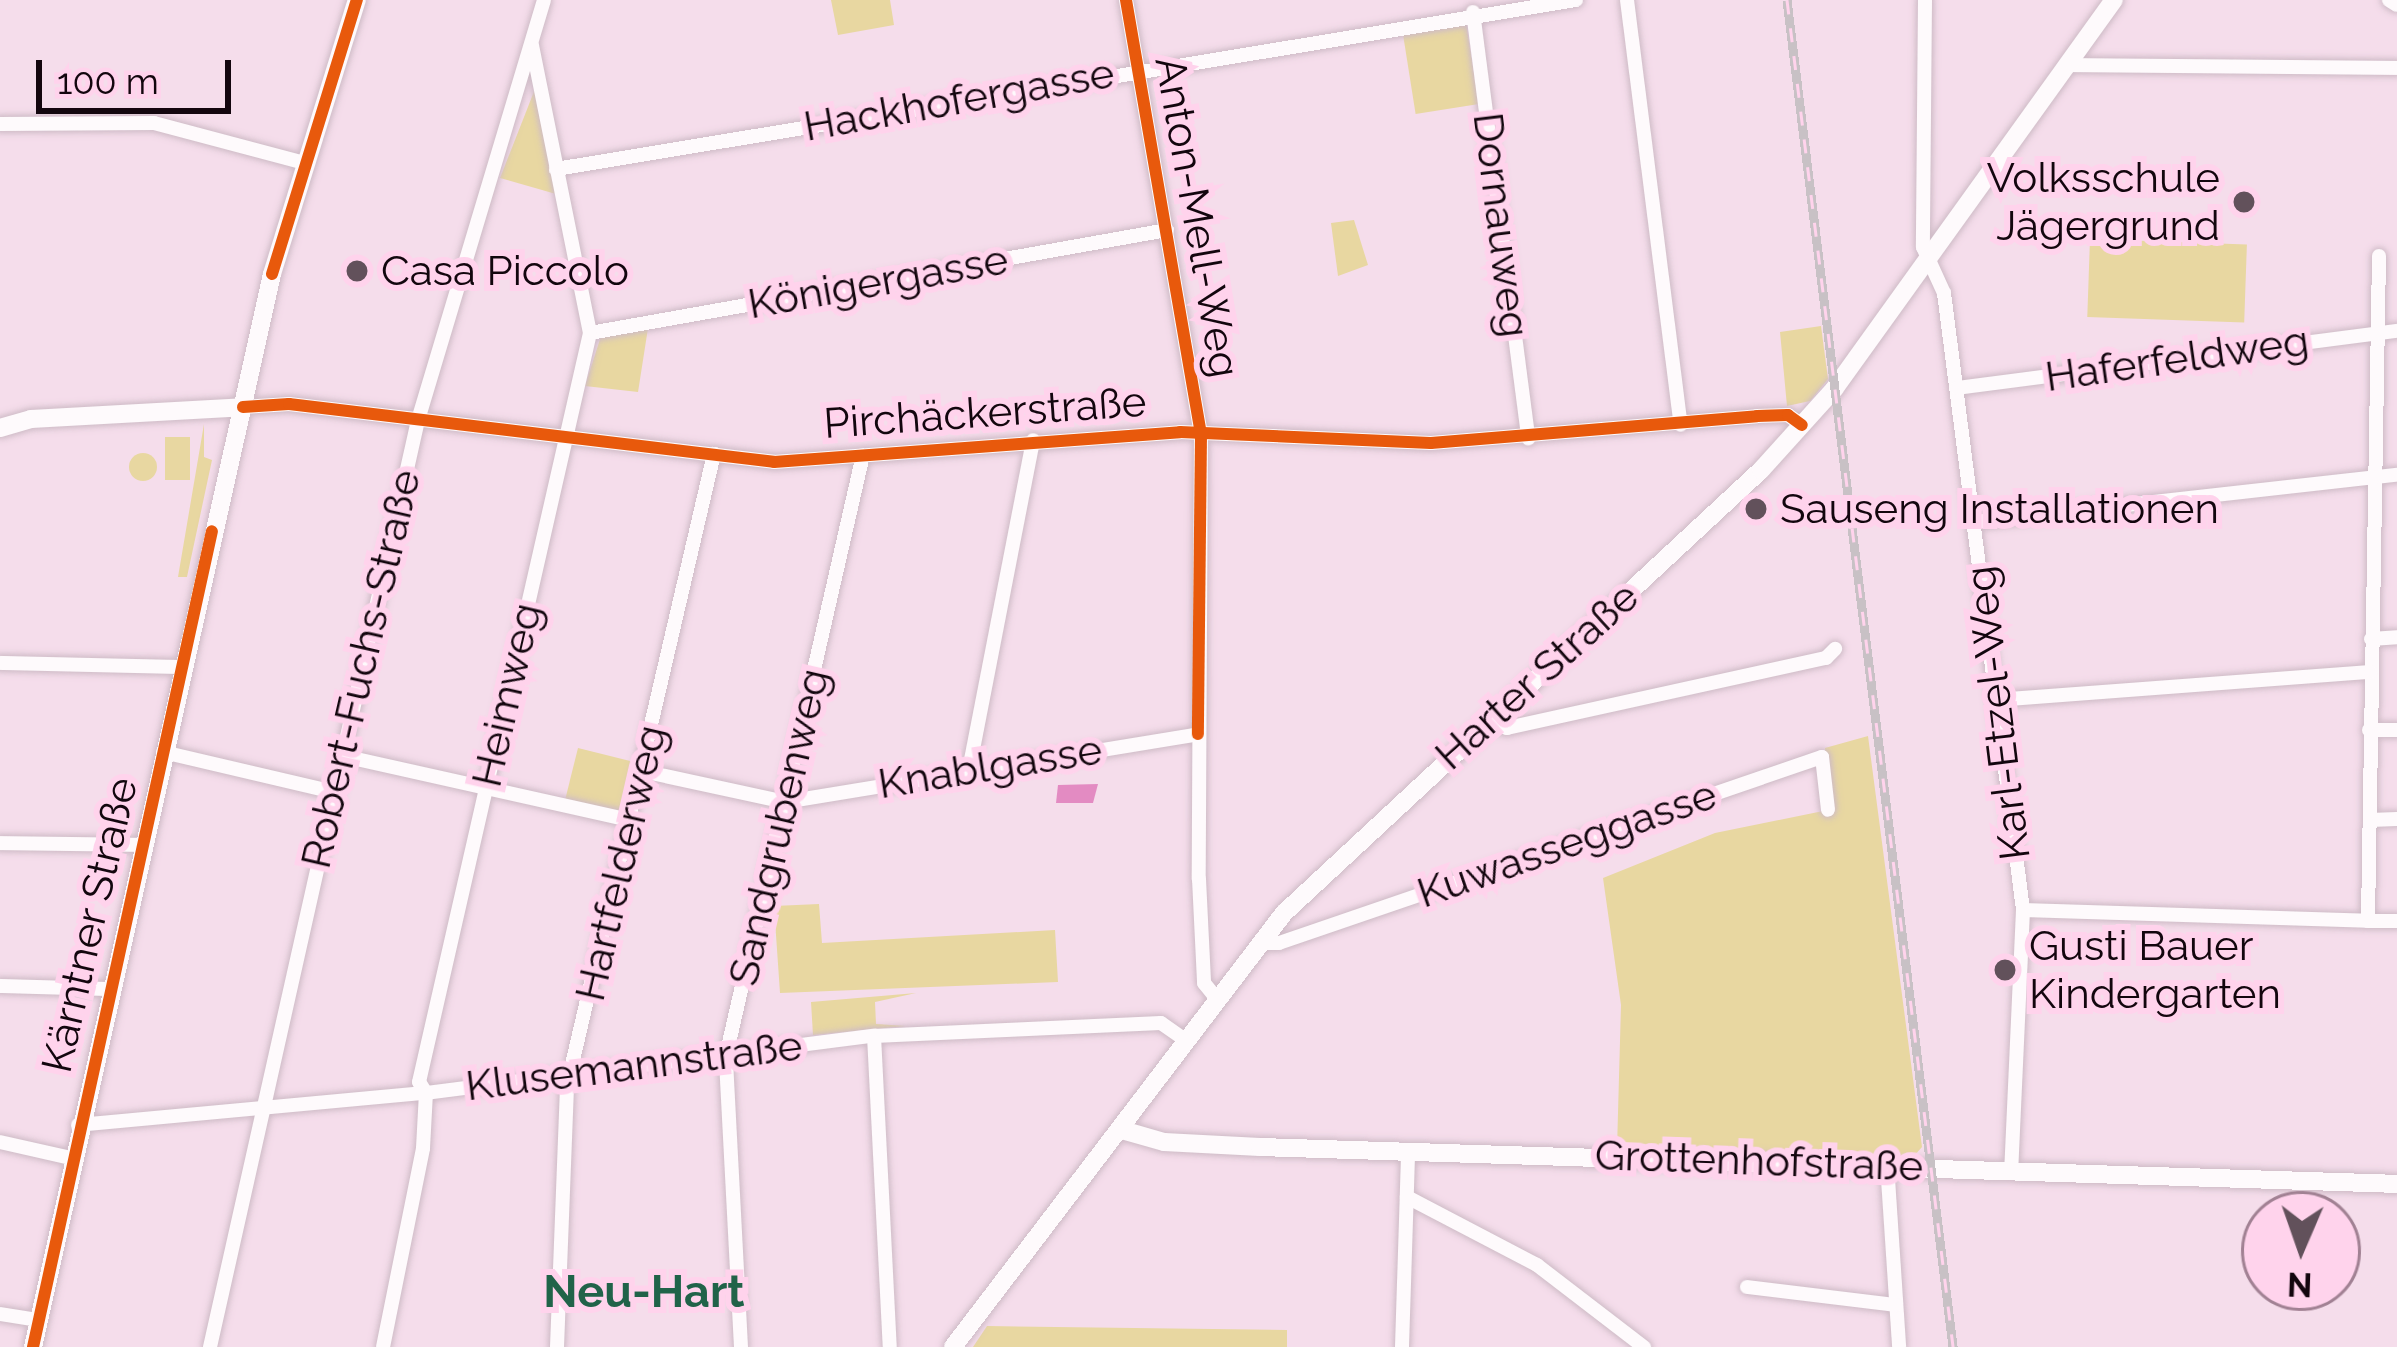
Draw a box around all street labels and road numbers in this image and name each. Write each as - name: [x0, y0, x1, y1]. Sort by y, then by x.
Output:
- street label: Hackhofergasse: [800, 48, 1118, 152]
- street label: Anton-Mell-Weg: [1144, 53, 1250, 381]
- street label: Dornauweg: [1462, 110, 1540, 340]
- street label: Königergasse: [744, 234, 1012, 330]
- street label: Haferfeldweg: [2042, 316, 2312, 402]
- street label: Pirchäckerstraße: [822, 377, 1148, 449]
- street label: Robert-Fuchs-Straße: [291, 465, 431, 873]
- street label: Karl-Etzel-Weg: [1955, 563, 2041, 863]
- street label: Harter Straße: [1425, 571, 1649, 781]
- street label: Heimweg: [461, 598, 553, 792]
- street label: Sandgrubenweg: [718, 664, 840, 990]
- street label: Hartfelderweg: [565, 720, 677, 1006]
- street label: Knablgasse: [875, 724, 1105, 810]
- street label: Kuwasseggasse: [1411, 769, 1723, 919]
- street label: Kärntner Straße: [31, 772, 149, 1078]
- street label: Klusemannstraße: [463, 1020, 805, 1112]
- street label: Grottenhofstraße: [1594, 1130, 1924, 1192]

